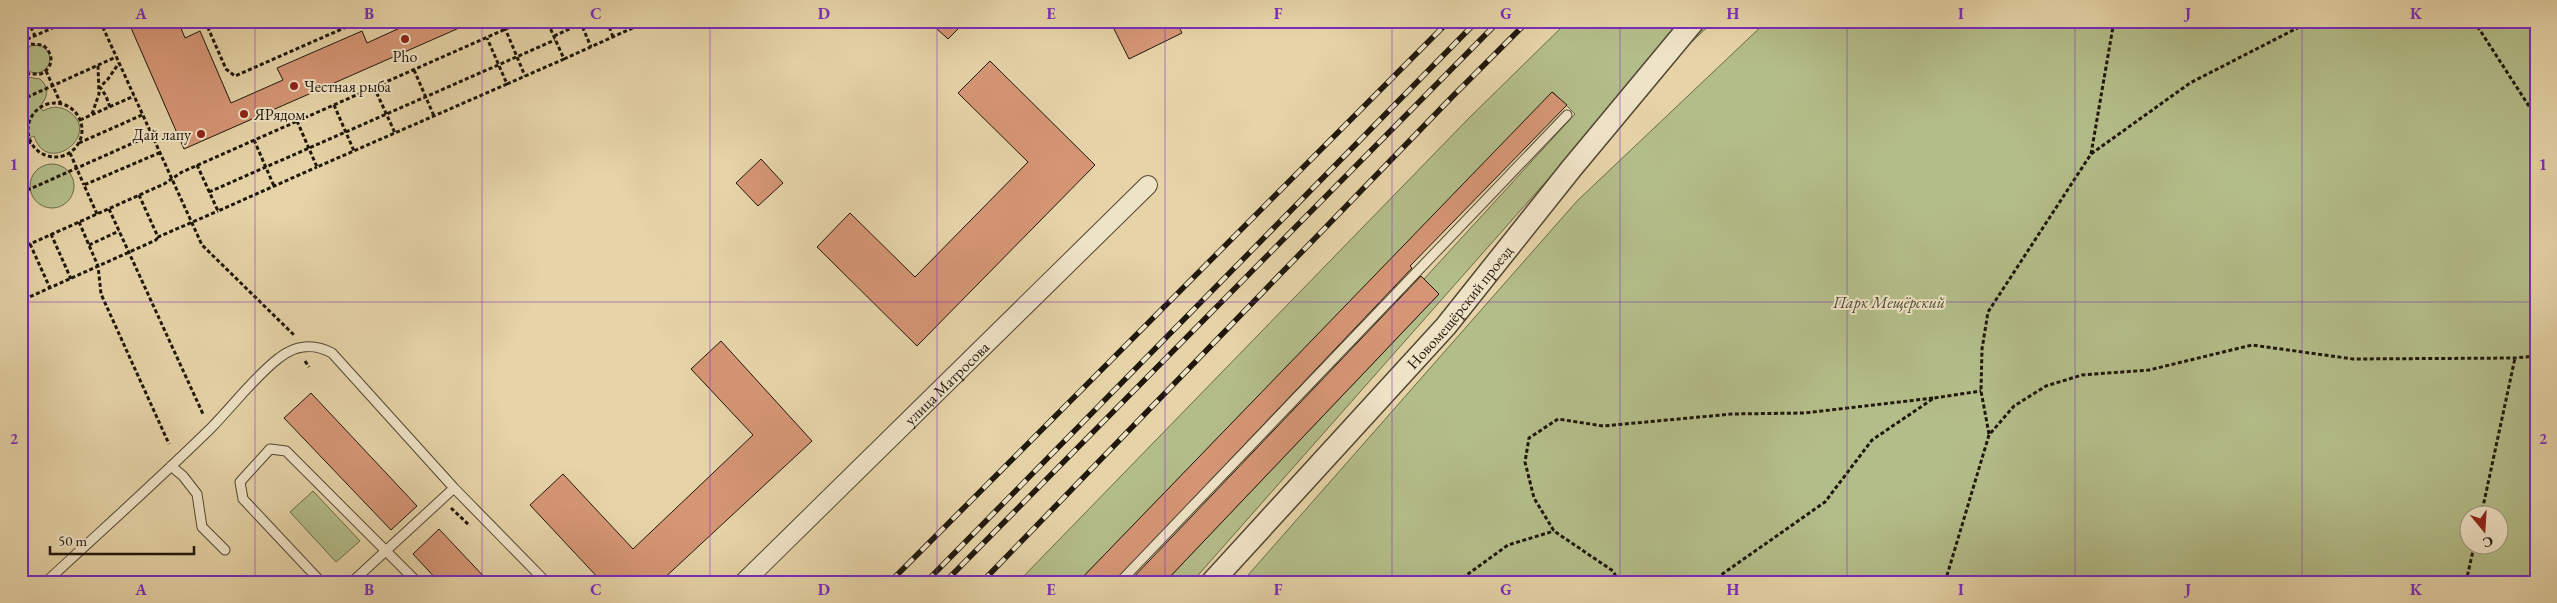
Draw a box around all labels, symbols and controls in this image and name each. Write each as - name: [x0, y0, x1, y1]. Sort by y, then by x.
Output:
- text: A: [134, 3, 147, 24]
- text: B: [364, 3, 374, 24]
- text: C: [590, 3, 602, 24]
- text: D: [818, 3, 830, 24]
- text: E: [1046, 3, 1056, 24]
- text: F: [1274, 3, 1283, 24]
- text: G: [1500, 3, 1512, 24]
- text: H: [1727, 3, 1740, 24]
- text: I: [1958, 3, 1964, 24]
- text: J: [2183, 3, 2191, 24]
- text: K: [2410, 3, 2423, 24]
- marker: Pho: [399, 33, 411, 45]
- place label: Pho: [393, 46, 418, 67]
- place label: Честная рыба: [304, 76, 391, 97]
- marker: Честная рыба: [288, 80, 300, 92]
- place label: ЯРядом: [253, 104, 305, 125]
- marker: ЯРядом: [238, 108, 250, 120]
- place label: Дай лапу: [133, 124, 192, 145]
- marker: Дай лапу: [195, 128, 207, 140]
- text: 1: [10, 154, 18, 175]
- text: 1: [2539, 154, 2547, 175]
- street label: Новомещёрский проезд: [1402, 240, 1517, 373]
- park label: Парк Мещёрский: [1832, 292, 1945, 313]
- street label: улица Матросова: [900, 336, 994, 429]
- text: 2: [10, 428, 19, 449]
- text: 2: [2539, 428, 2548, 449]
- north arrow: [2460, 506, 2510, 556]
- scale bar: [50, 523, 194, 555]
- text: 50 m: [58, 531, 87, 550]
- text: С: [2480, 532, 2496, 552]
- text: A: [134, 579, 147, 600]
- text: B: [364, 579, 374, 600]
- text: C: [590, 579, 602, 600]
- text: D: [818, 579, 830, 600]
- text: E: [1046, 579, 1056, 600]
- text: F: [1274, 579, 1283, 600]
- text: G: [1500, 579, 1512, 600]
- text: H: [1727, 579, 1740, 600]
- text: I: [1958, 579, 1964, 600]
- text: J: [2183, 579, 2191, 600]
- text: K: [2410, 579, 2423, 600]

